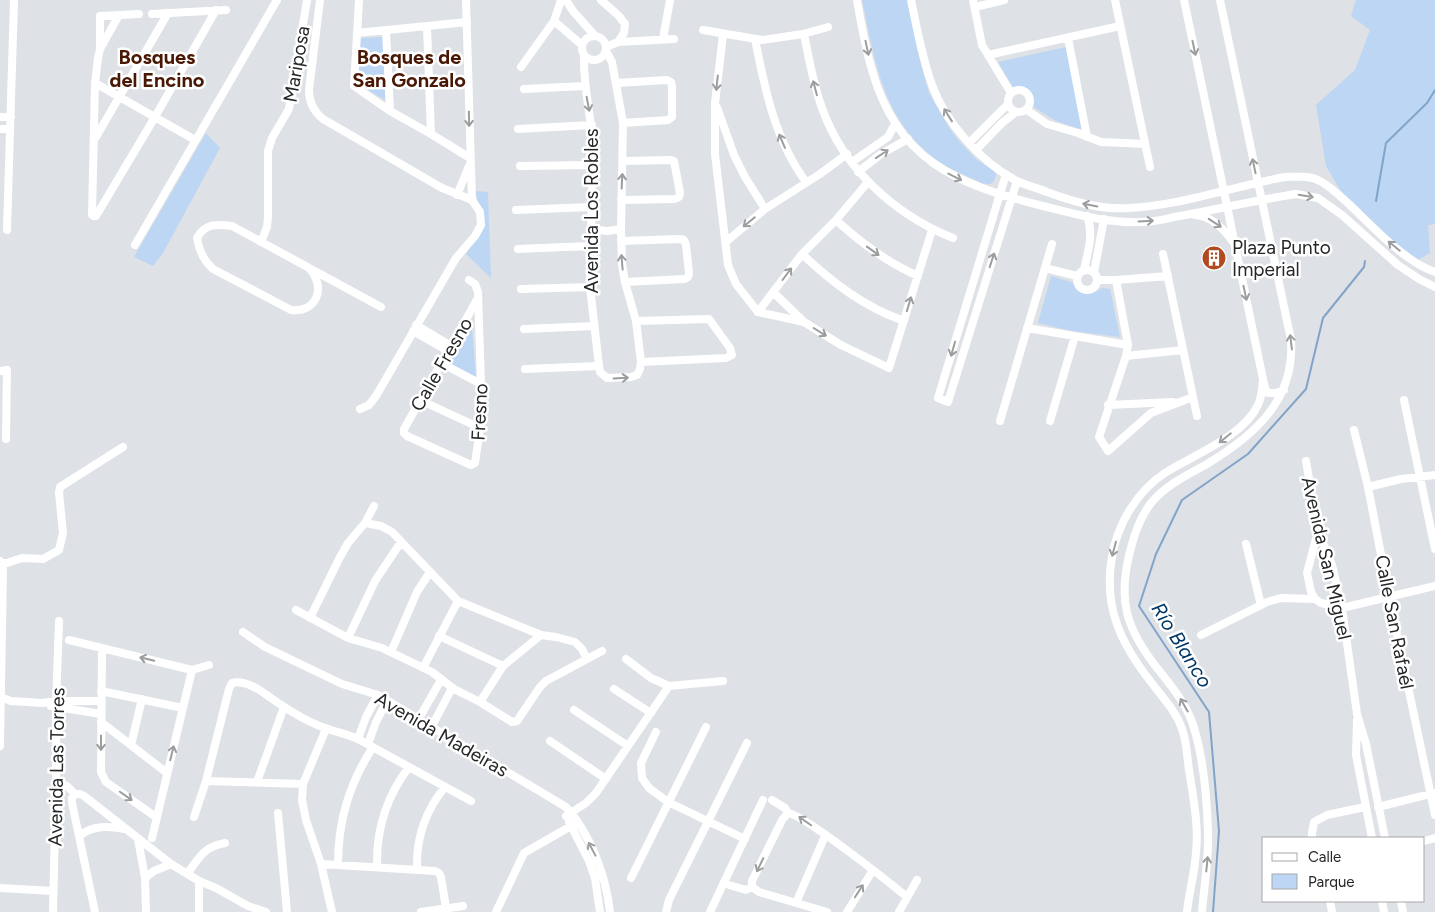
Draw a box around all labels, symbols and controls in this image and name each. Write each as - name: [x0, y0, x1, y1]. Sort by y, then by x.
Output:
- street label: Mariposa: [278, 24, 315, 104]
- one-way arrow: [862, 39, 872, 55]
- one-way arrow: [1190, 39, 1200, 55]
- district label: Bosques del Encino: [110, 45, 205, 92]
- district label: Bosques de San Gonzalo: [352, 45, 466, 92]
- one-way arrow: [712, 75, 722, 91]
- one-way arrow: [810, 80, 820, 96]
- one-way arrow: [583, 96, 593, 112]
- one-way arrow: [942, 108, 952, 122]
- one-way arrow: [464, 110, 474, 126]
- street label: Avenida Los Robles: [580, 128, 603, 294]
- one-way arrow: [776, 133, 785, 148]
- one-way arrow: [875, 149, 889, 159]
- one-way arrow: [1249, 158, 1258, 174]
- one-way arrow: [618, 173, 627, 189]
- one-way arrow: [947, 173, 962, 182]
- one-way arrow: [1297, 191, 1313, 201]
- one-way arrow: [1082, 199, 1098, 209]
- one-way arrow: [743, 217, 756, 228]
- one-way arrow: [1138, 217, 1154, 226]
- one-way arrow: [1208, 218, 1222, 228]
- place label: Plaza Punto Imperial: [1232, 236, 1331, 281]
- one-way arrow: [1388, 240, 1401, 251]
- building icon: Plaza Punto Imperial: [1201, 245, 1227, 271]
- one-way arrow: [866, 246, 880, 256]
- one-way arrow: [988, 252, 997, 268]
- one-way arrow: [618, 255, 627, 271]
- one-way arrow: [782, 267, 793, 280]
- one-way arrow: [1241, 284, 1250, 300]
- one-way arrow: [905, 297, 914, 313]
- street label: Calle Fresno: [405, 313, 477, 415]
- one-way arrow: [813, 327, 827, 337]
- one-way arrow: [1286, 334, 1296, 350]
- one-way arrow: [947, 340, 957, 356]
- one-way arrow: [613, 373, 629, 382]
- street label: Fresno: [467, 383, 492, 441]
- one-way arrow: [1218, 433, 1231, 444]
- street label: Avenida San Miguel: [1297, 474, 1356, 642]
- one-way arrow: [1109, 540, 1118, 556]
- street label: Calle San Rafaél: [1370, 553, 1419, 691]
- water label: Río Blanco: [1146, 598, 1218, 692]
- one-way arrow: [140, 654, 156, 663]
- street label: Avenida Las Torres: [44, 687, 69, 847]
- street label: Avenida Madeiras: [371, 687, 513, 782]
- one-way arrow: [1178, 698, 1188, 712]
- one-way arrow: [96, 734, 106, 751]
- one-way arrow: [168, 745, 177, 761]
- one-way arrow: [119, 791, 133, 801]
- one-way arrow: [798, 816, 812, 826]
- legend: [1262, 837, 1425, 902]
- one-way arrow: [587, 842, 596, 857]
- text: Calle: [1308, 848, 1341, 866]
- one-way arrow: [1202, 856, 1212, 872]
- one-way arrow: [754, 857, 764, 872]
- text: Parque: [1308, 873, 1355, 891]
- one-way arrow: [855, 884, 865, 898]

